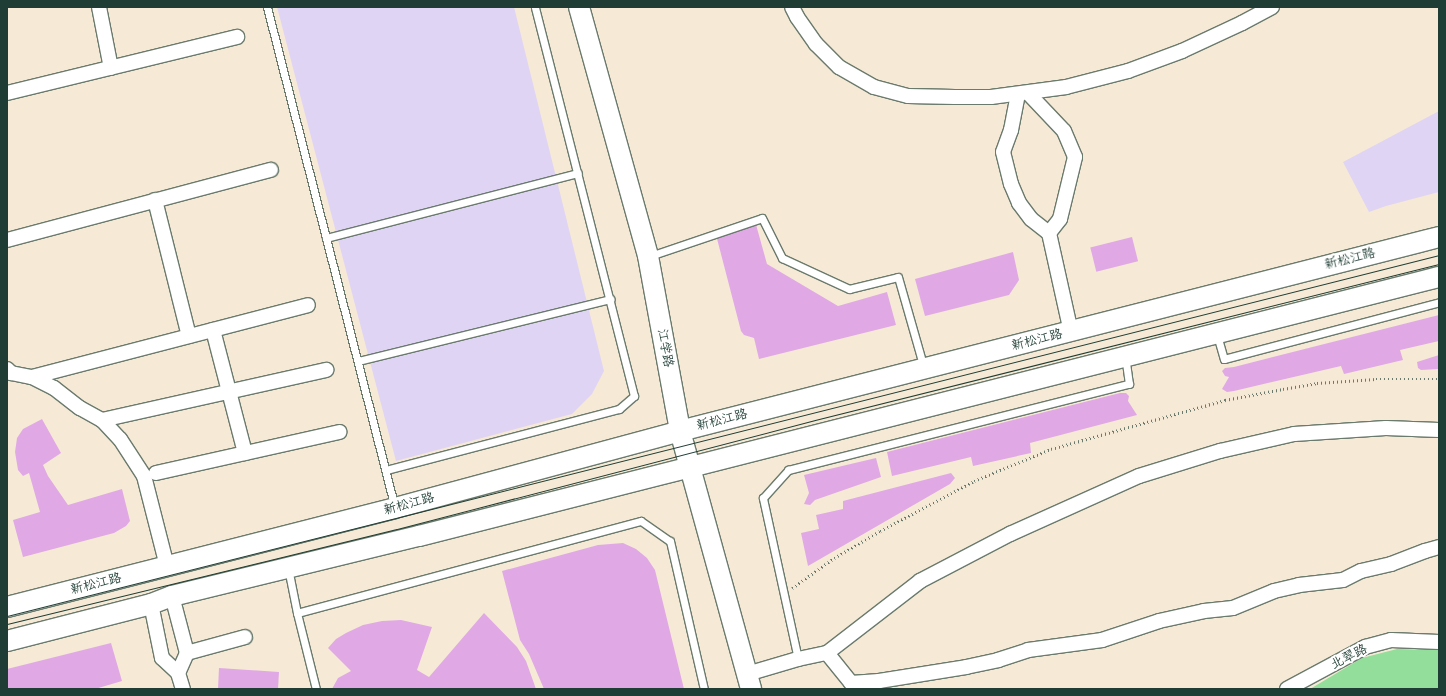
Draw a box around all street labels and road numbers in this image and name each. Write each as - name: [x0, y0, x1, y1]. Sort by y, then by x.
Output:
- street label: 新松江路: [1323, 245, 1377, 273]
- street label: 新松江路: [1010, 326, 1064, 354]
- street label: 江学路: [654, 327, 676, 369]
- street label: 新松江路: [695, 406, 749, 434]
- street label: 新松江路: [382, 490, 436, 518]
- street label: 新松江路: [69, 570, 123, 598]
- street label: 北翠路: [1328, 641, 1370, 673]

